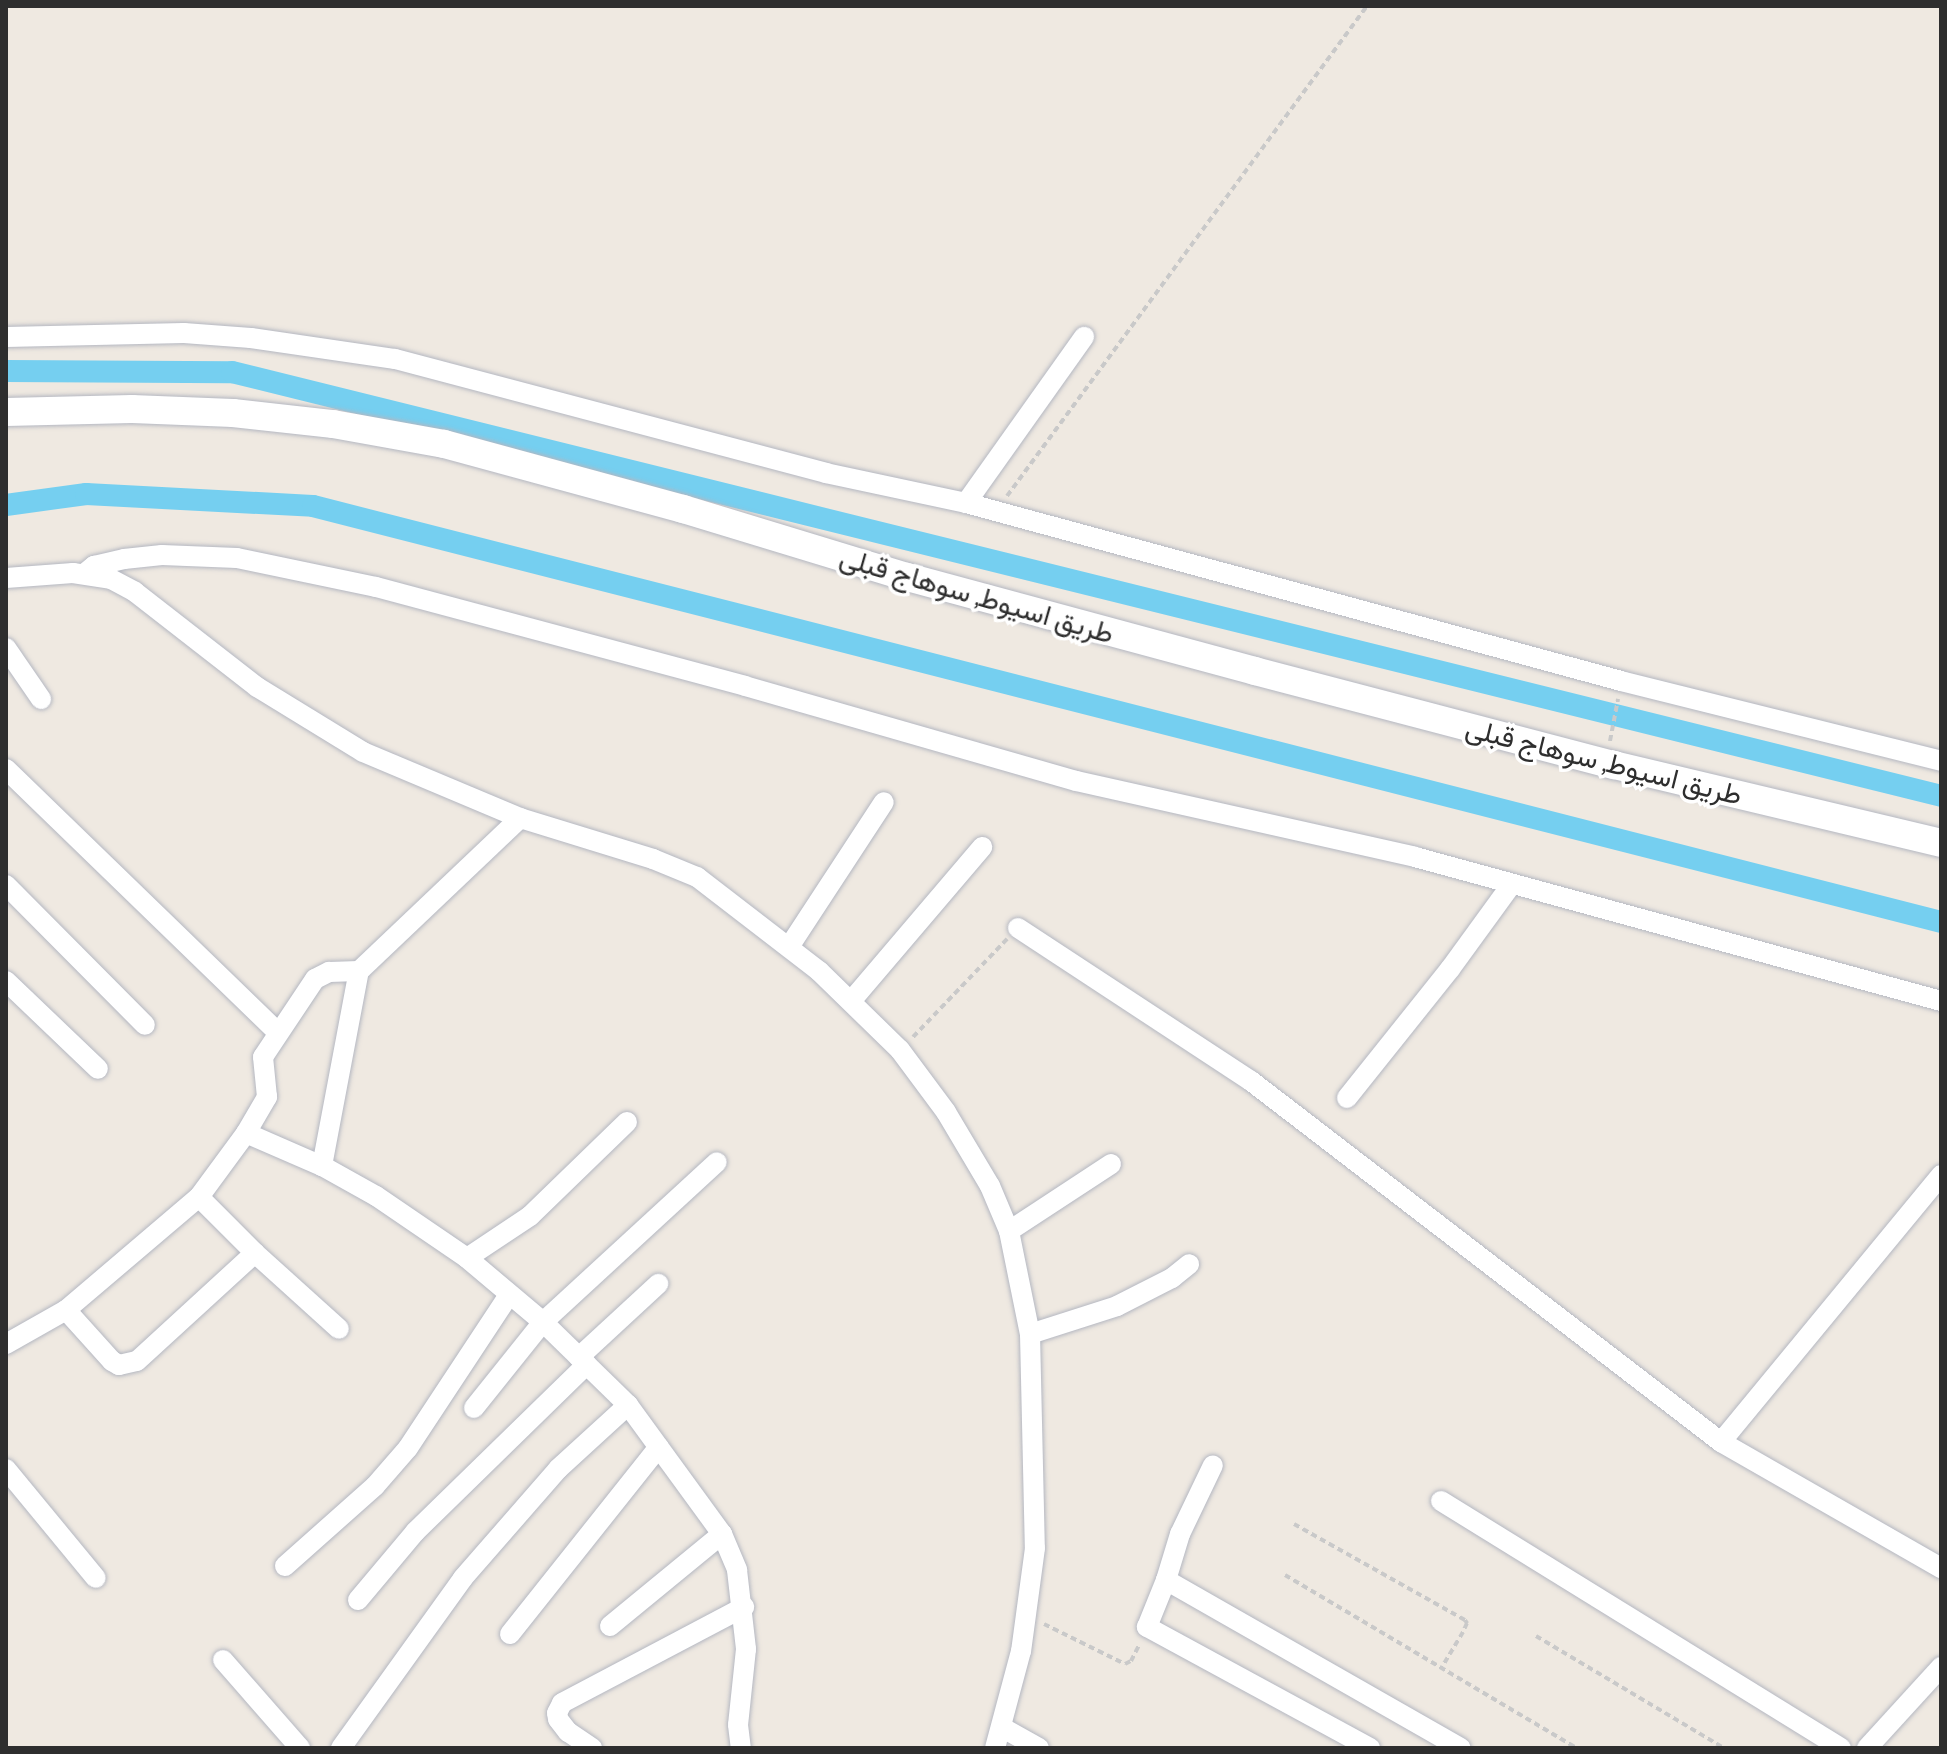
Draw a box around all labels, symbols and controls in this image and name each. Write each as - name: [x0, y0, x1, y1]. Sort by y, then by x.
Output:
- street label: طريق اسيوط, سوهاج قبلى: [835, 540, 1119, 650]
- street label: طريق اسيوط, سوهاج قبلى: [1461, 710, 1747, 812]

